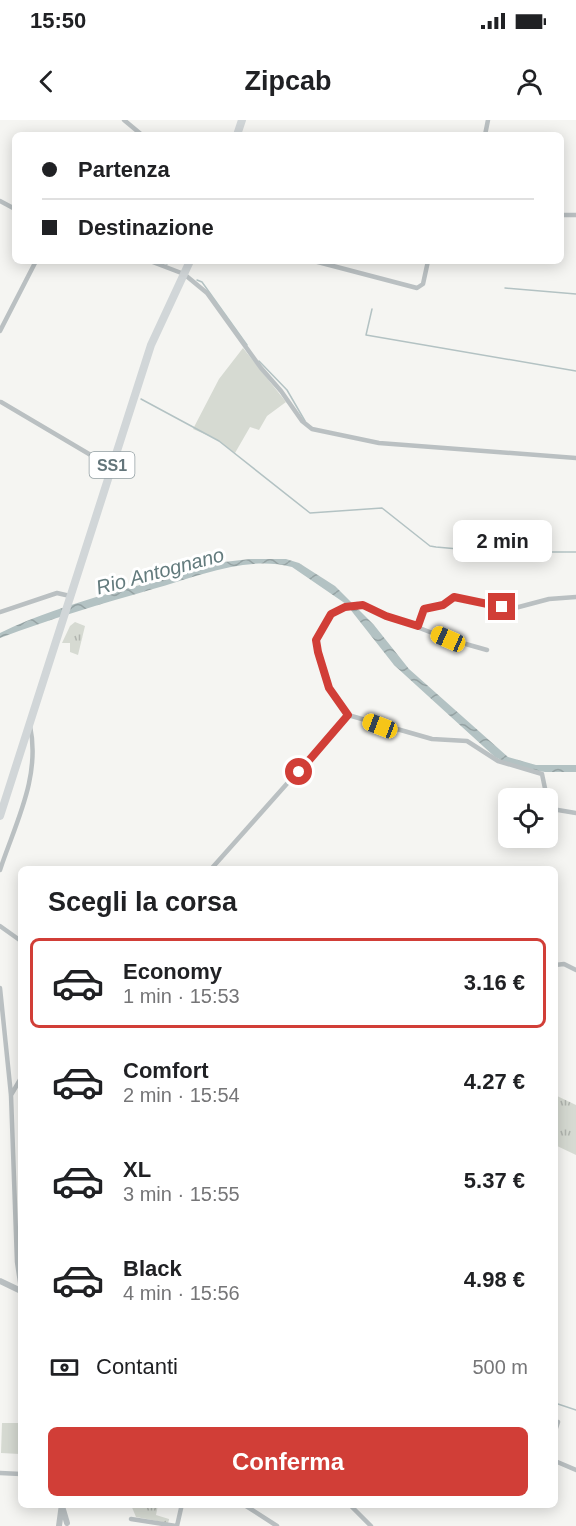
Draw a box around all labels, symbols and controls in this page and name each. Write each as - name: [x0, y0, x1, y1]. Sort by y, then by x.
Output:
- text: 15:50: [30, 8, 86, 33]
- icon: back: [30, 65, 63, 98]
- icon: person: [513, 65, 546, 98]
- text: Zipcab: [244, 66, 332, 96]
- text: Partenza: [78, 157, 170, 182]
- text: Destinazione: [78, 215, 214, 240]
- road number: SS1: [90, 452, 134, 478]
- callout: 2 min: [452, 520, 552, 562]
- text: 2 min: [476, 530, 529, 552]
- water label: Rio Antognano: [94, 543, 226, 599]
- route end: [488, 593, 515, 620]
- car: [428, 623, 468, 655]
- car: [360, 711, 400, 741]
- route start: [285, 758, 312, 785]
- map controls: [498, 788, 558, 848]
- button: locate: [498, 788, 558, 848]
- text: Scegli la corsa: [48, 887, 237, 917]
- icon: car: [51, 956, 105, 1010]
- text: Economy: [123, 959, 222, 984]
- text: 3.16 €: [464, 970, 525, 995]
- text: 1 min · 15:53: [123, 985, 240, 1007]
- icon: car: [51, 1055, 105, 1109]
- text: Comfort: [123, 1058, 209, 1083]
- text: 4.27 €: [464, 1069, 525, 1094]
- text: 2 min · 15:54: [123, 1084, 240, 1106]
- icon: car: [51, 1154, 105, 1208]
- text: XL: [123, 1157, 151, 1182]
- text: 5.37 €: [464, 1168, 525, 1193]
- text: 3 min · 15:55: [123, 1183, 240, 1205]
- icon: car: [51, 1253, 105, 1307]
- text: Black: [123, 1256, 182, 1281]
- text: 4.98 €: [464, 1267, 525, 1292]
- text: 4 min · 15:56: [123, 1282, 240, 1304]
- icon: cash: [48, 1351, 81, 1384]
- text: Contanti: [96, 1354, 178, 1379]
- text: 500 m: [472, 1356, 528, 1378]
- button: Conferma: [48, 1427, 528, 1496]

